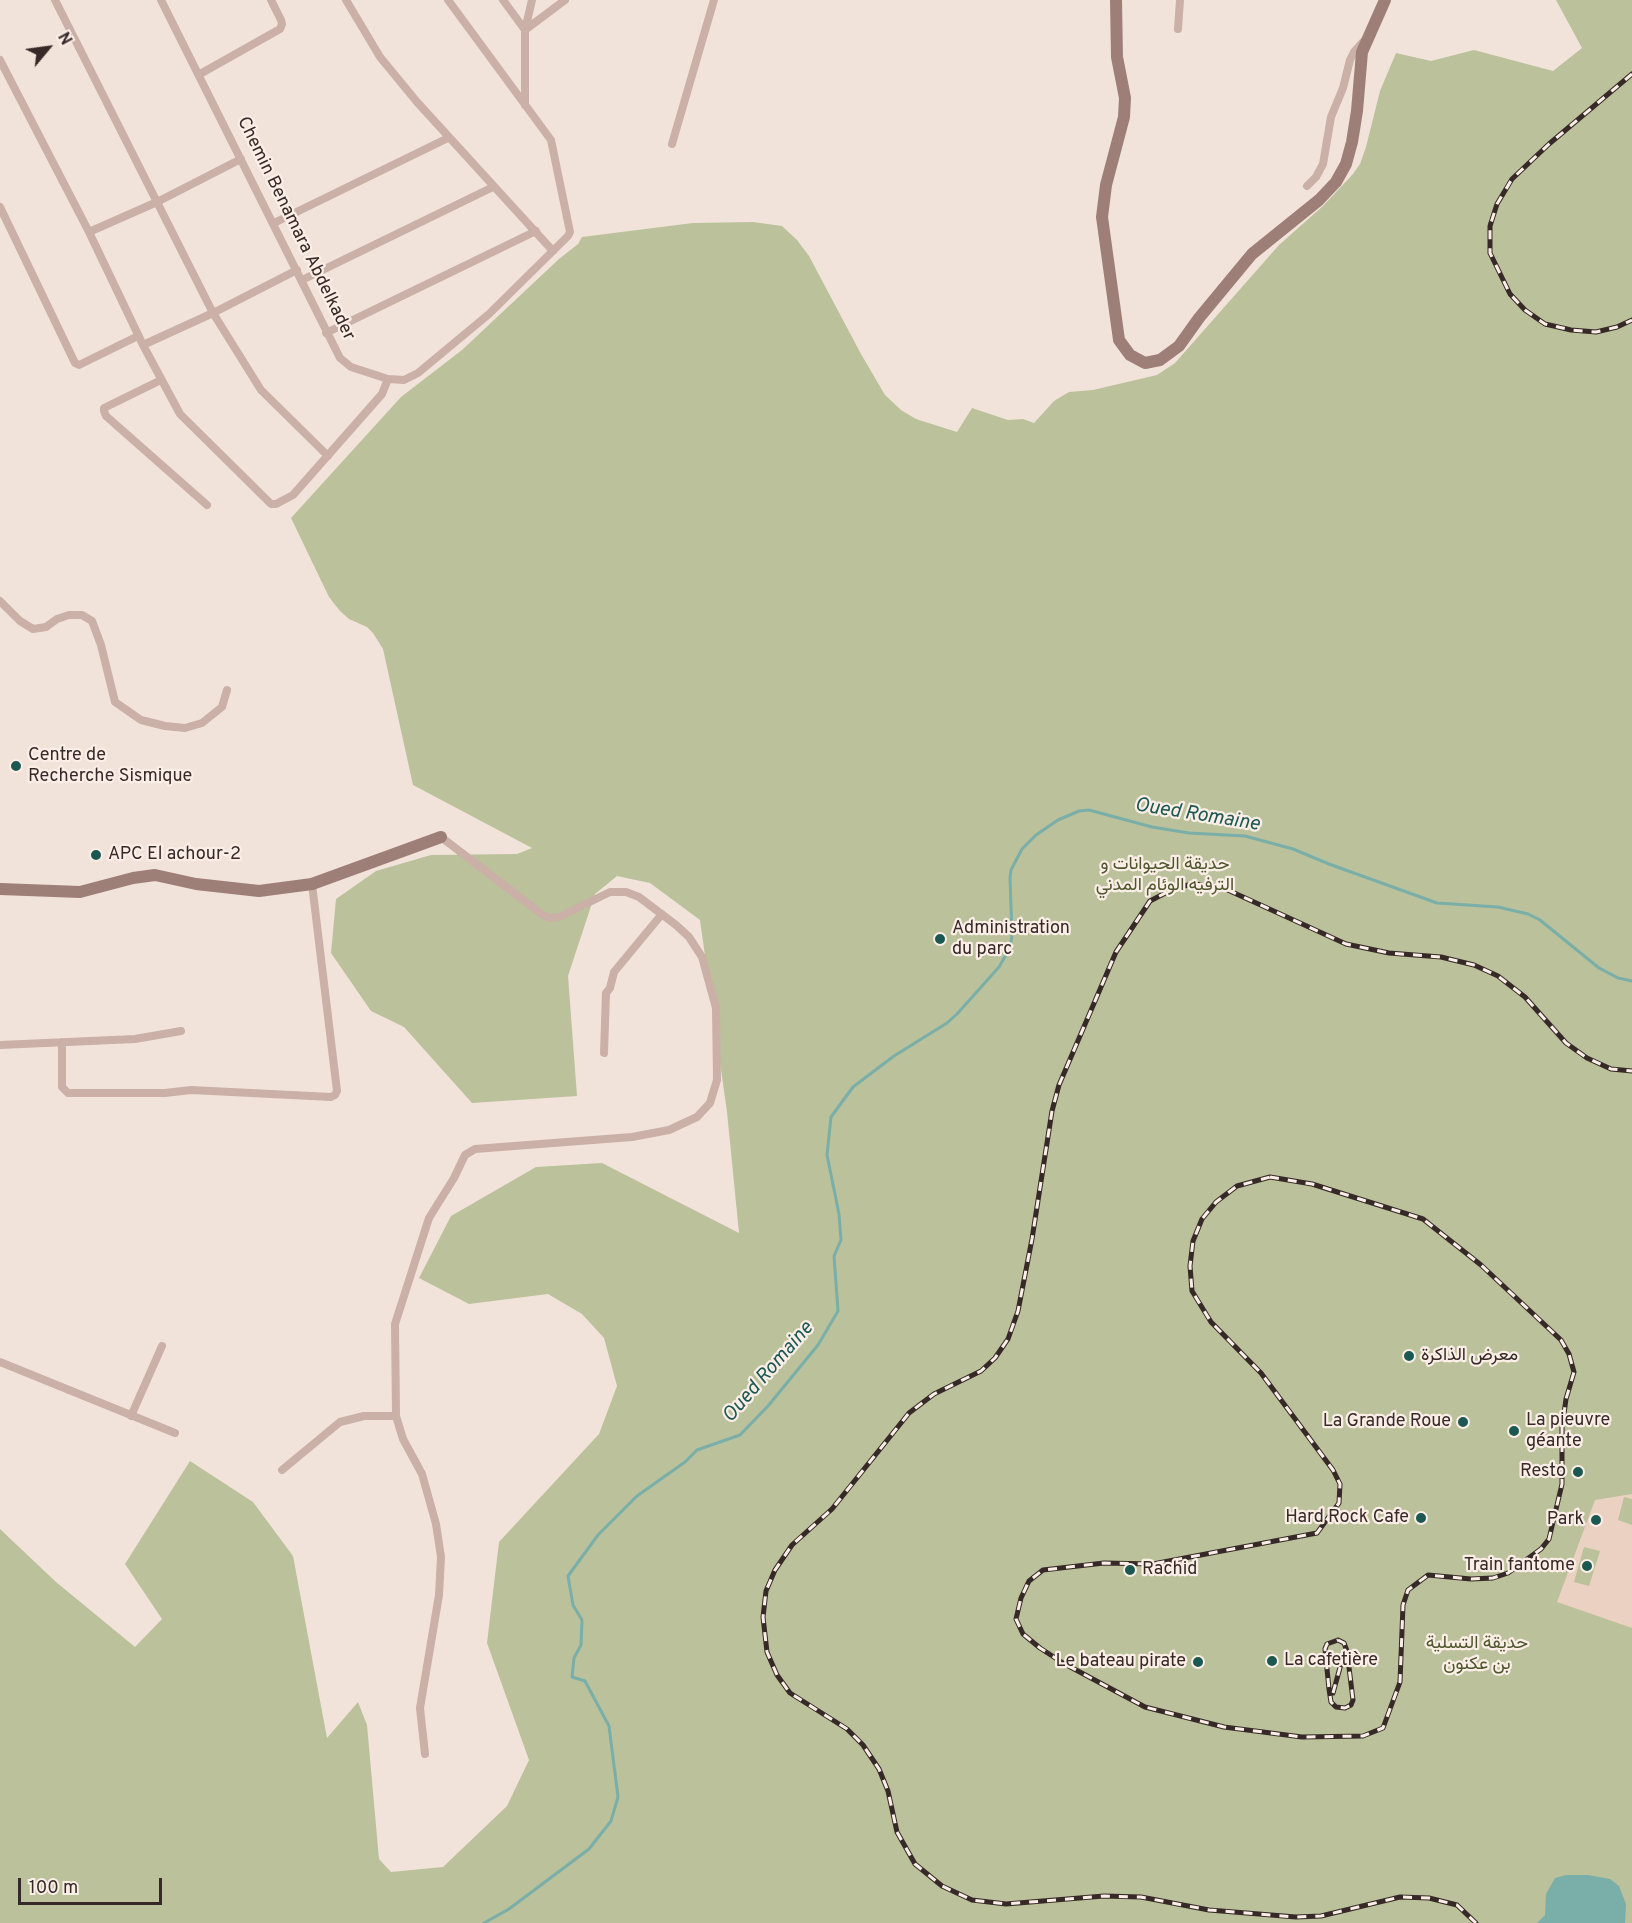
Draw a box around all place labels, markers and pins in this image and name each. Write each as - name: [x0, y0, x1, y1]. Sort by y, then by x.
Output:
- place label: Centre de Recherche Sismique: [28, 745, 192, 788]
- marker: Centre de Recherche Sismique: [9, 759, 23, 773]
- place label: APC El achour-2: [108, 844, 241, 866]
- marker: APC El achour-2: [89, 848, 103, 862]
- place label: Administration du parc: [952, 918, 1070, 960]
- marker: Administration du parc: [933, 932, 947, 946]
- place label: معرض الذاكرة: [1421, 1345, 1518, 1367]
- marker: معرض الذاكرة: [1402, 1349, 1416, 1363]
- place label: La pieuvre géante: [1526, 1410, 1610, 1452]
- place label: La Grande Roue: [1323, 1411, 1451, 1433]
- marker: La Grande Roue: [1456, 1415, 1470, 1429]
- marker: La pieuvre géante: [1507, 1424, 1521, 1438]
- place label: Resto: [1520, 1461, 1566, 1483]
- marker: Resto: [1571, 1465, 1585, 1479]
- place label: Hard Rock Cafe: [1285, 1507, 1409, 1529]
- place label: Park: [1547, 1509, 1584, 1531]
- marker: Hard Rock Cafe: [1414, 1511, 1428, 1525]
- marker: Park: [1589, 1513, 1603, 1527]
- place label: Train fantome: [1464, 1555, 1575, 1577]
- place label: Rachid: [1142, 1559, 1197, 1581]
- marker: Train fantome: [1580, 1559, 1594, 1573]
- marker: Rachid: [1123, 1563, 1137, 1577]
- place label: La cafetière: [1284, 1650, 1378, 1672]
- place label: Le bateau pirate: [1056, 1651, 1186, 1673]
- marker: La cafetière: [1265, 1654, 1279, 1668]
- marker: Le bateau pirate: [1191, 1655, 1205, 1669]

